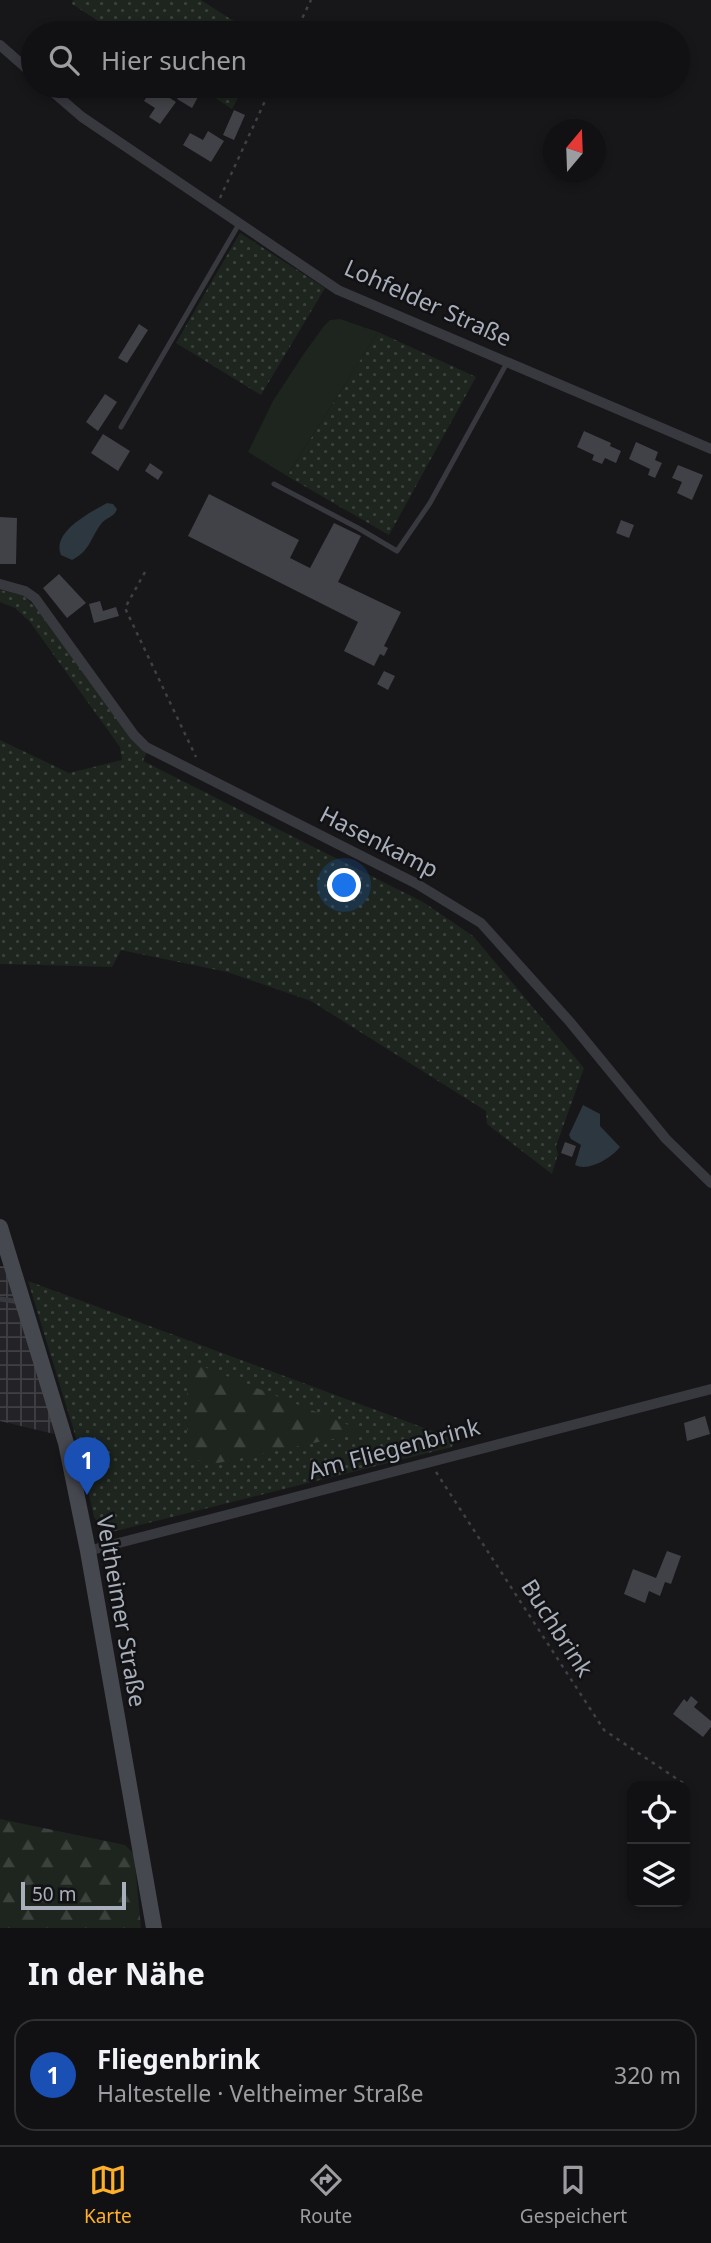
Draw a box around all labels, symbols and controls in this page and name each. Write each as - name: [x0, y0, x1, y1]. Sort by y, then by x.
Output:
- search box: [21, 21, 690, 98]
- icon: search: [45, 41, 83, 79]
- text: Hier suchen: [101, 42, 247, 78]
- north arrow: [543, 119, 606, 182]
- street label: Lohfelder Straße: [340, 251, 517, 353]
- street label: Hasenkamp: [315, 798, 444, 885]
- your location: [327, 868, 361, 902]
- street label: Am Fliegenbrink: [304, 1410, 484, 1486]
- pin: 1: [64, 1437, 110, 1495]
- street label: Veltheimer Straße: [89, 1513, 155, 1709]
- street label: Buchbrink: [514, 1572, 602, 1683]
- map controls: [627, 1781, 690, 1907]
- button: locate: [627, 1781, 690, 1844]
- button: layers: [627, 1844, 690, 1907]
- scale bar: [21, 1879, 126, 1911]
- text: 50 m: [32, 1881, 76, 1907]
- text: In der Nähe: [28, 1953, 205, 1994]
- text: Fliegenbrink: [97, 2041, 260, 2077]
- text: 1: [46, 2059, 60, 2091]
- text: 320 m: [614, 2059, 681, 2091]
- text: Haltestelle · Veltheimer Straße: [97, 2077, 423, 2109]
- tab: Karte: [84, 2161, 132, 2229]
- tab: Route: [299, 2161, 352, 2229]
- tab: Gespeichert: [520, 2161, 627, 2229]

